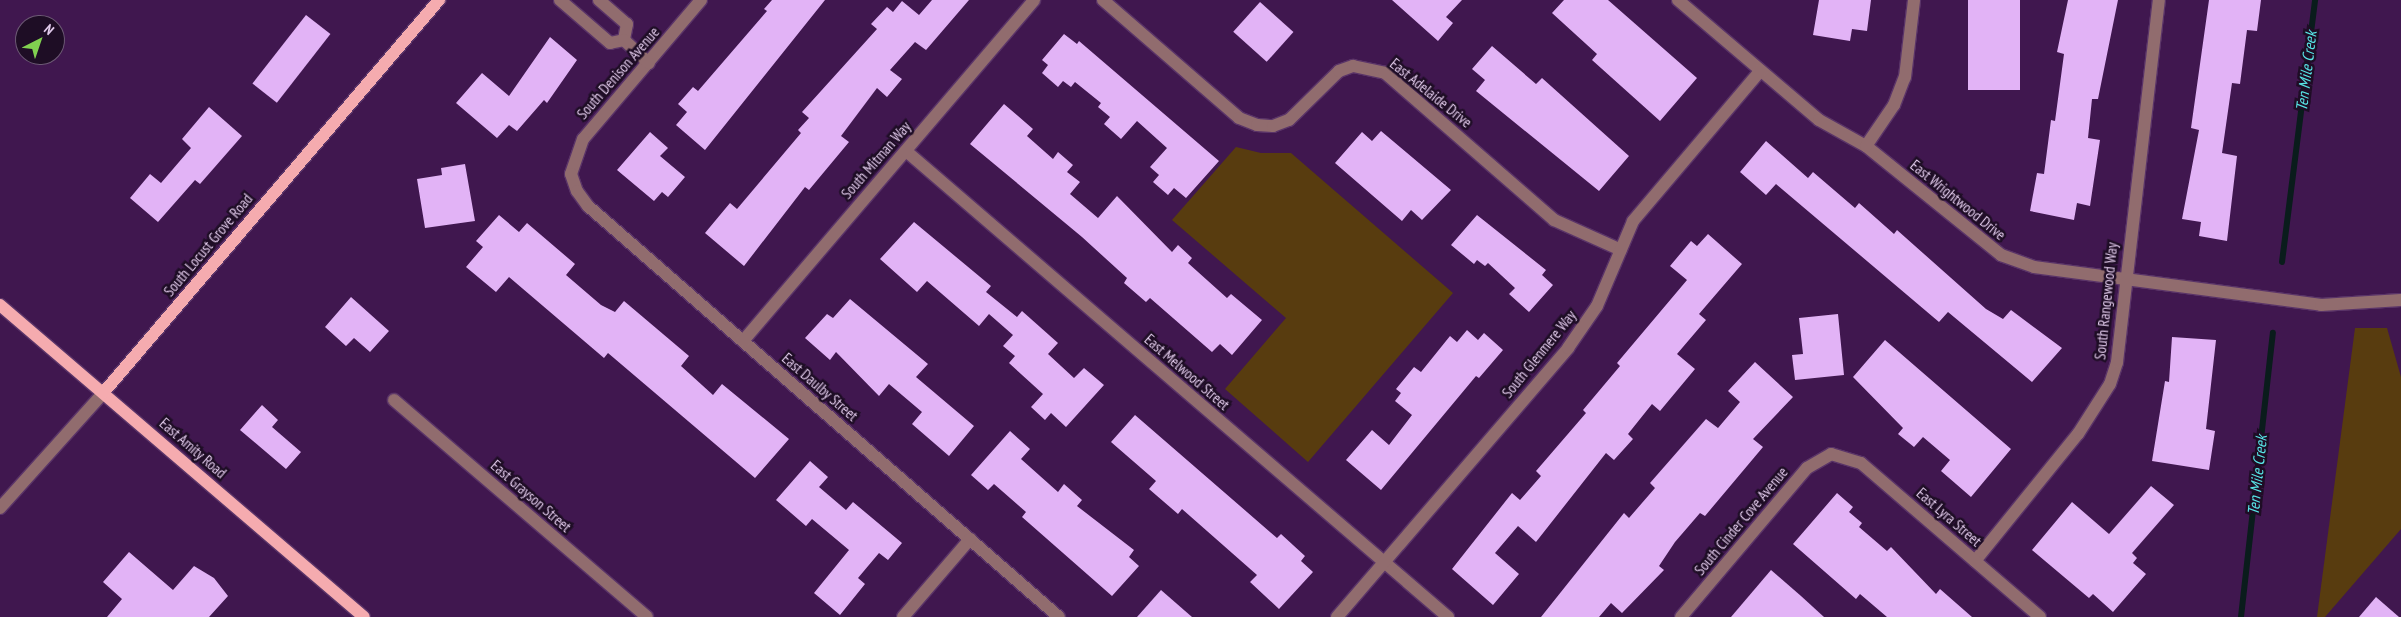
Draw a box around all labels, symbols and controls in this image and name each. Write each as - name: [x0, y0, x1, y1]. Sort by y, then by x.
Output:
- north arrow: [15, 15, 65, 65]
- text: N: [40, 20, 58, 39]
- street label: South Denison Avenue: [573, 23, 663, 123]
- water label: Ten Mile Creek: [2292, 30, 2320, 112]
- street label: East Adelaide Drive: [1386, 54, 1476, 132]
- street label: South Mitman Way: [837, 117, 915, 203]
- street label: East Wrightwood Drive: [1907, 156, 2009, 244]
- street label: South Locust Grove Road: [160, 190, 256, 300]
- street label: South Rangewood Way: [2091, 241, 2121, 361]
- street label: South Glenmere Way: [1498, 307, 1580, 401]
- street label: East Melwood Street: [1141, 330, 1233, 414]
- street label: East Daulby Street: [778, 349, 862, 425]
- street label: East Amity Road: [156, 414, 230, 482]
- water label: Ten Mile Creek: [2243, 434, 2271, 516]
- street label: East Grayson Street: [487, 456, 575, 536]
- street label: South Cinder Cove Avenue: [1690, 463, 1792, 579]
- street label: East Lyra Street: [1913, 484, 1985, 550]

